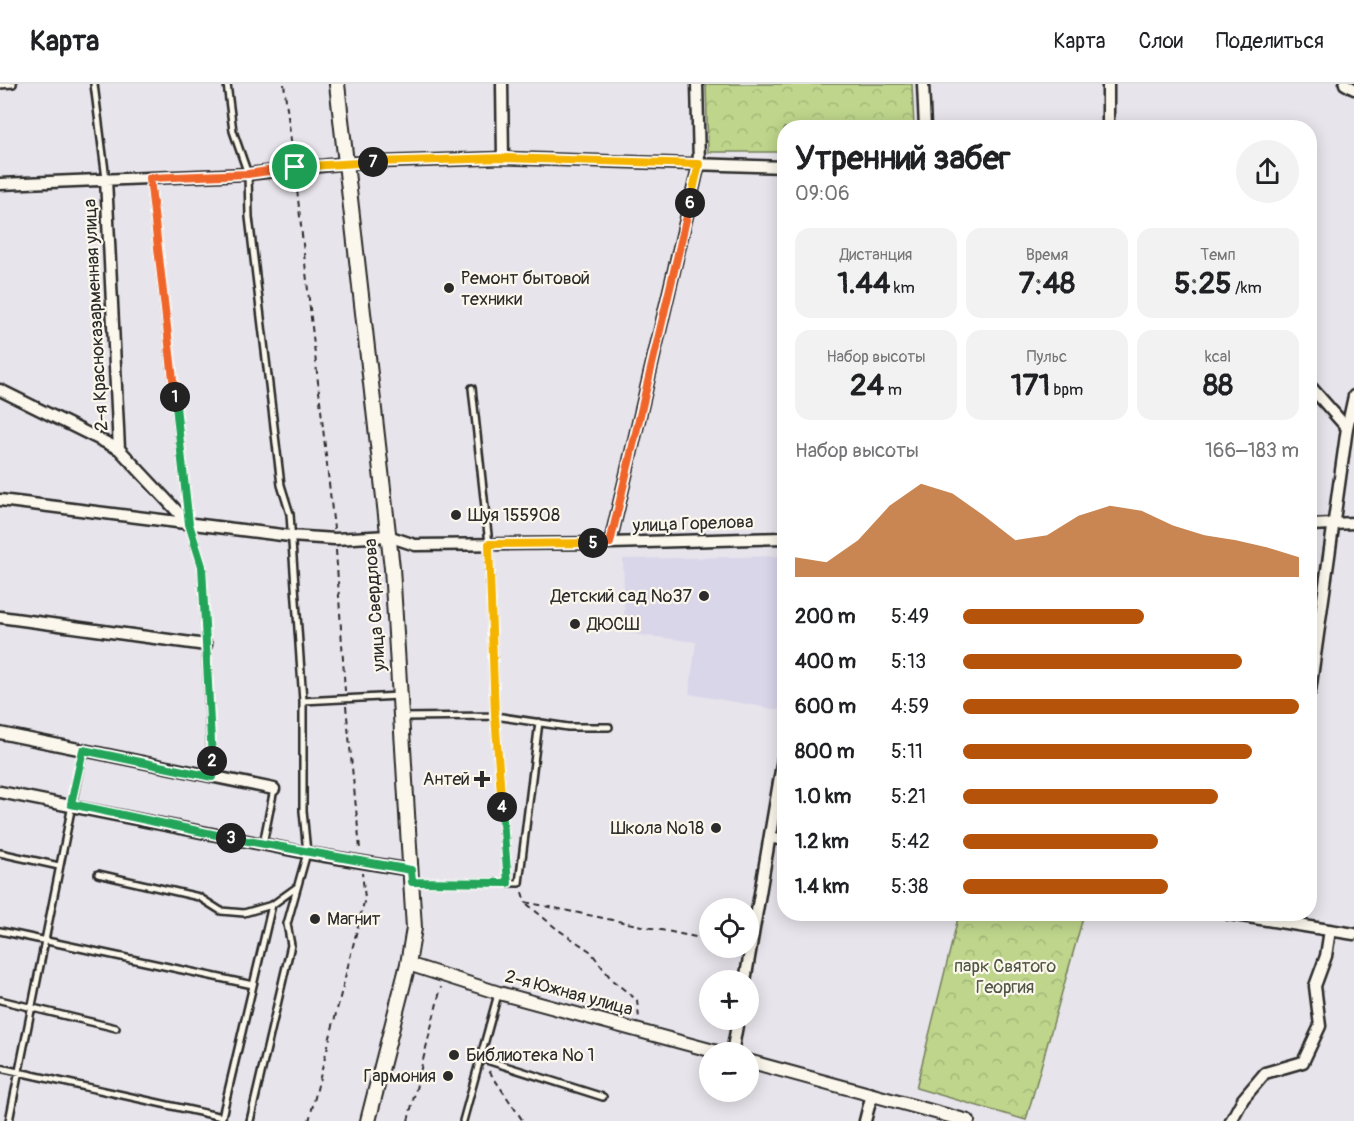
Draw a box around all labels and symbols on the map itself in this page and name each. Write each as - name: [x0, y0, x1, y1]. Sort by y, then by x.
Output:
- pin: [269, 141, 320, 192]
- pin: 7: [358, 147, 388, 177]
- pin: 6: [675, 188, 705, 218]
- street label: 2-я Красноказарменная улица: [78, 198, 114, 432]
- place label: Ремонт бытовой техники: [461, 267, 590, 311]
- marker: Ремонт бытовой техники: [442, 281, 456, 295]
- pin: 1: [160, 382, 190, 412]
- place label: Шуя 155908: [468, 504, 560, 527]
- marker: Шуя 155908: [449, 508, 463, 522]
- street label: улица Горелова: [631, 510, 754, 538]
- pin: 5: [578, 528, 608, 558]
- street label: улица Свердлова: [359, 538, 391, 673]
- place label: Детский сад №37: [550, 585, 692, 608]
- marker: Детский сад №37: [697, 589, 711, 603]
- place label: ДЮСШ: [586, 613, 639, 636]
- marker: ДЮСШ: [568, 617, 582, 631]
- pin: 2: [197, 746, 227, 776]
- place label: Антей: [423, 768, 470, 791]
- marker: Антей: [475, 772, 489, 786]
- pin: 4: [487, 792, 517, 822]
- place label: Школа №18: [611, 817, 704, 840]
- marker: Школа №18: [709, 821, 723, 835]
- pin: 3: [216, 823, 246, 853]
- place label: Магнит: [327, 908, 380, 931]
- marker: Магнит: [308, 912, 322, 926]
- park label: парк Святого Георгия: [954, 955, 1056, 999]
- street label: 2-я Южная улица: [502, 965, 636, 1021]
- place label: Библиотека № 1: [466, 1044, 595, 1067]
- marker: Библиотека № 1: [447, 1048, 461, 1062]
- place label: Гармония: [364, 1065, 436, 1088]
- marker: Гармония: [441, 1069, 455, 1083]

